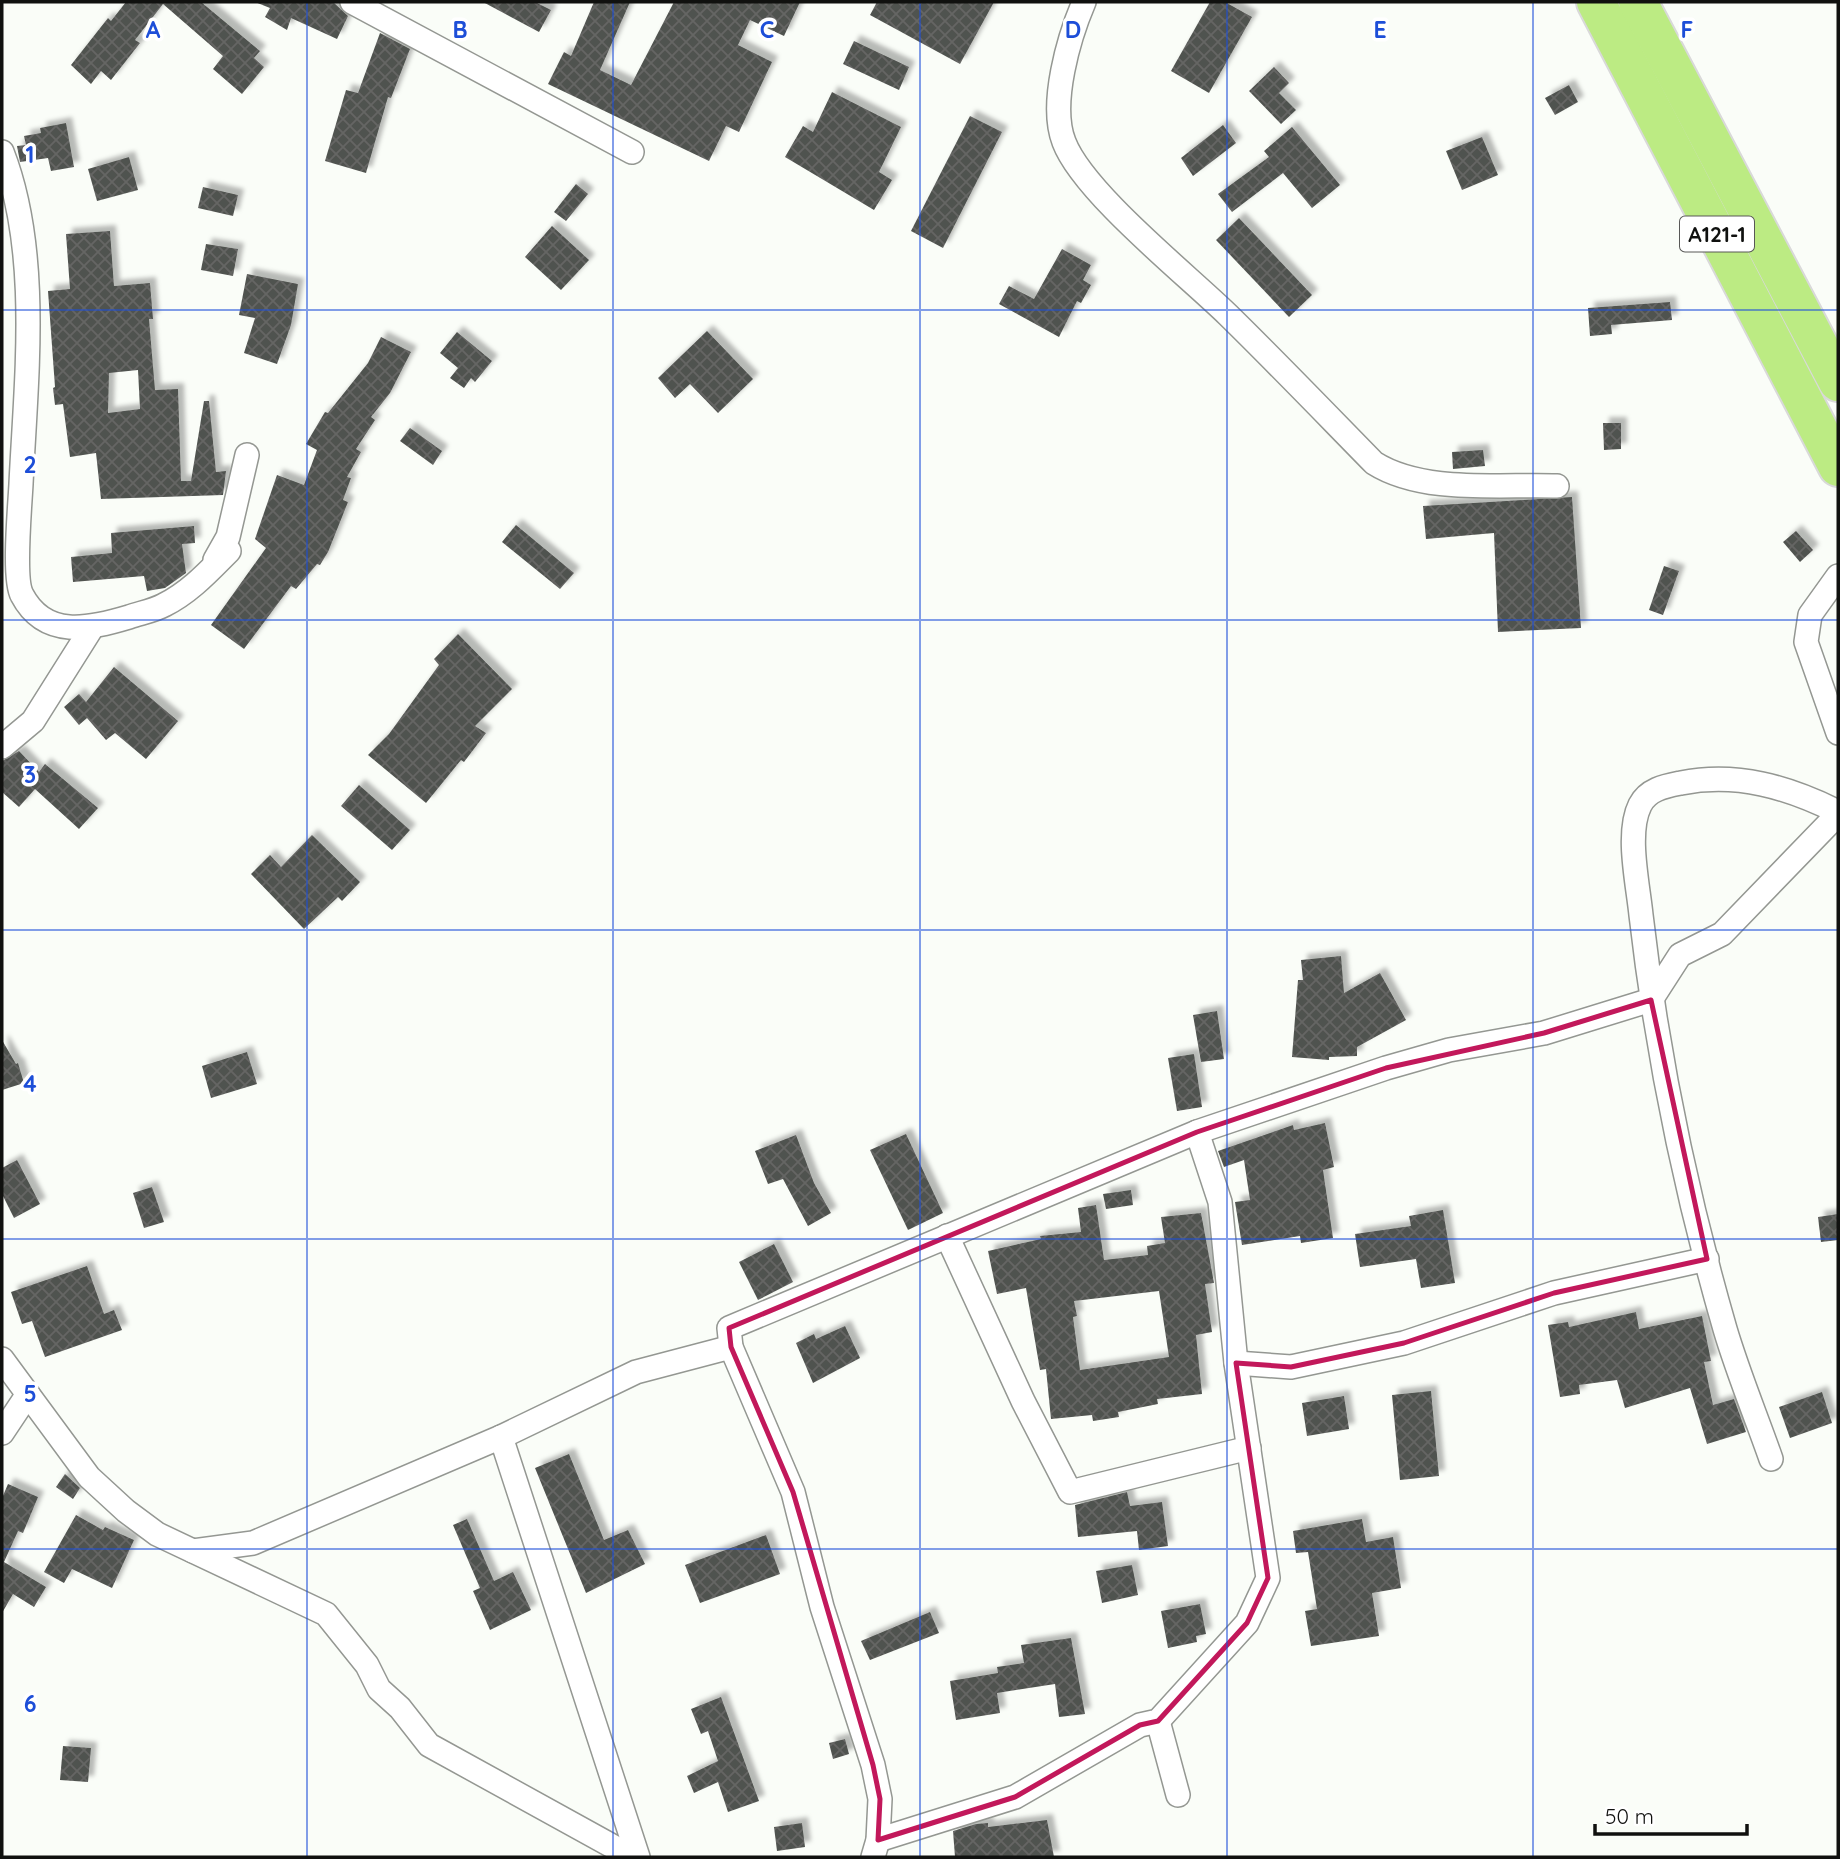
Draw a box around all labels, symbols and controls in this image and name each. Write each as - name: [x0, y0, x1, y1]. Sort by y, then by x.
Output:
- text: A: [146, 15, 161, 44]
- text: B: [452, 15, 468, 44]
- text: C: [760, 15, 774, 44]
- text: D: [1065, 15, 1081, 44]
- text: E: [1373, 15, 1387, 44]
- text: F: [1681, 15, 1693, 44]
- text: 1: [26, 140, 34, 169]
- road number: A121-1: [1680, 216, 1754, 252]
- text: 2: [23, 450, 37, 479]
- text: 3: [24, 760, 36, 789]
- text: 4: [23, 1069, 37, 1098]
- text: 5: [23, 1379, 37, 1408]
- text: 6: [24, 1689, 36, 1718]
- scale bar: [1595, 1792, 1747, 1836]
- text: 50 m: [1605, 1803, 1654, 1829]

